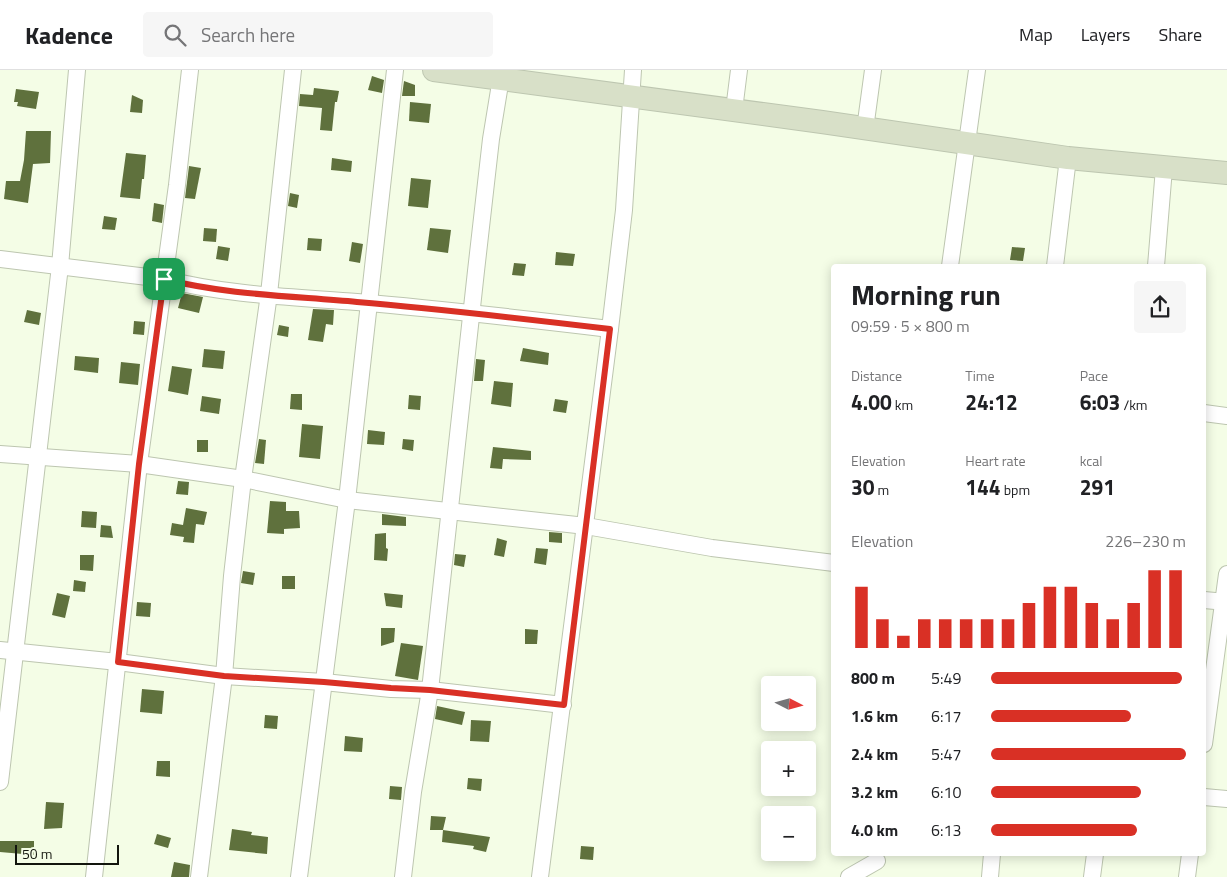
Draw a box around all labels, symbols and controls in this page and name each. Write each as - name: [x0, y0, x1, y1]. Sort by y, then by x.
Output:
- search box: [143, 12, 493, 57]
- text: Kadence: [25, 17, 113, 53]
- text: Search here: [201, 20, 295, 49]
- icon: search: [161, 21, 189, 49]
- text: Map: [1019, 21, 1053, 48]
- text: Layers: [1081, 21, 1130, 48]
- text: Share: [1158, 21, 1202, 48]
- pin: [143, 258, 185, 300]
- icon: arrive: [150, 265, 178, 293]
- text: Morning run: [851, 273, 1001, 316]
- button: share: [1134, 281, 1186, 333]
- text: 09:59 · 5 × 800 m: [851, 314, 970, 338]
- text: Distance: [851, 365, 902, 386]
- text: Time: [965, 365, 995, 386]
- text: Pace: [1080, 365, 1108, 386]
- text: 4.00: [851, 386, 892, 418]
- text: 24:12: [965, 386, 1018, 418]
- text: 6:03: [1080, 386, 1120, 418]
- text: km: [892, 394, 913, 415]
- text: /km: [1120, 394, 1148, 415]
- text: Elevation: [851, 450, 905, 471]
- text: Heart rate: [965, 450, 1025, 471]
- text: kcal: [1080, 450, 1103, 471]
- text: 30: [851, 471, 875, 503]
- text: 144: [965, 471, 1001, 503]
- text: 291: [1080, 471, 1115, 503]
- text: m: [875, 479, 889, 500]
- text: bpm: [1001, 479, 1030, 500]
- text: Elevation: [851, 529, 913, 553]
- text: 226–230 m: [1105, 529, 1186, 553]
- text: 800 m: [851, 666, 895, 690]
- text: 5:49: [931, 666, 961, 690]
- north arrow: [761, 676, 816, 731]
- map controls: [761, 676, 816, 861]
- text: 1.6 km: [851, 704, 898, 728]
- text: 6:17: [931, 704, 961, 728]
- button: +: [761, 741, 816, 796]
- text: 2.4 km: [851, 742, 898, 766]
- text: 5:47: [931, 742, 961, 766]
- text: 3.2 km: [851, 780, 898, 804]
- text: 6:10: [931, 780, 961, 804]
- button: −: [761, 806, 816, 861]
- text: 4.0 km: [851, 818, 898, 842]
- text: 6:13: [931, 818, 961, 842]
- scale bar: [15, 842, 119, 865]
- text: 50 m: [22, 843, 52, 864]

